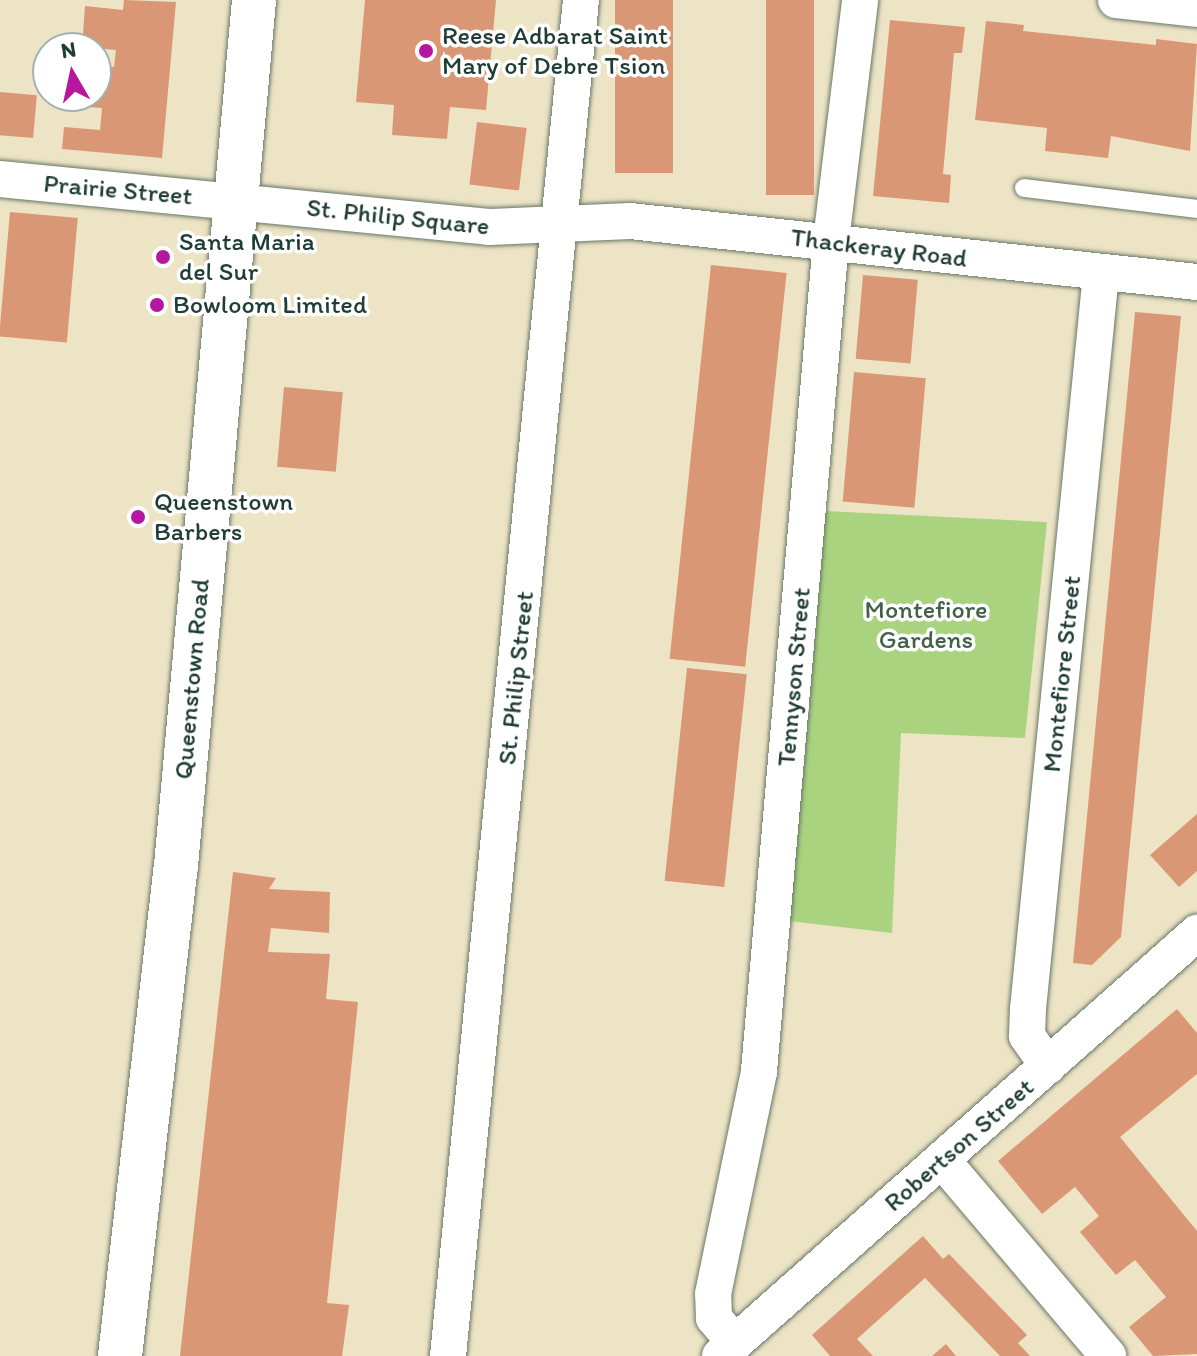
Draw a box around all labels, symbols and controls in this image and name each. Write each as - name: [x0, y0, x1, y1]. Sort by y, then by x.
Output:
- place label: Reese Adbarat Saint Mary of Debre Tsion: [442, 20, 668, 82]
- north arrow: [32, 32, 112, 112]
- text: N: [59, 35, 78, 64]
- marker: Reese Adbarat Saint Mary of Debre Tsion: [417, 42, 435, 60]
- street label: Prairie Street: [43, 168, 193, 212]
- street label: St. Philip Square: [305, 192, 491, 242]
- street label: Thackeray Road: [789, 222, 969, 274]
- place label: Santa Maria del Sur: [179, 226, 315, 288]
- marker: Santa Maria del Sur: [154, 248, 172, 266]
- place label: Bowloom Limited: [173, 289, 367, 321]
- marker: Bowloom Limited: [148, 296, 166, 314]
- place label: Queenstown Barbers: [154, 486, 293, 548]
- marker: Queenstown Barbers: [129, 508, 147, 526]
- street label: Montefiore Street: [1036, 574, 1088, 774]
- street label: Queenstown Road: [168, 578, 216, 780]
- street label: Tennyson Street: [771, 587, 817, 767]
- street label: St. Philip Street: [491, 590, 541, 766]
- park label: Montefiore Gardens: [865, 594, 987, 656]
- street label: Robertson Street: [878, 1072, 1040, 1218]

